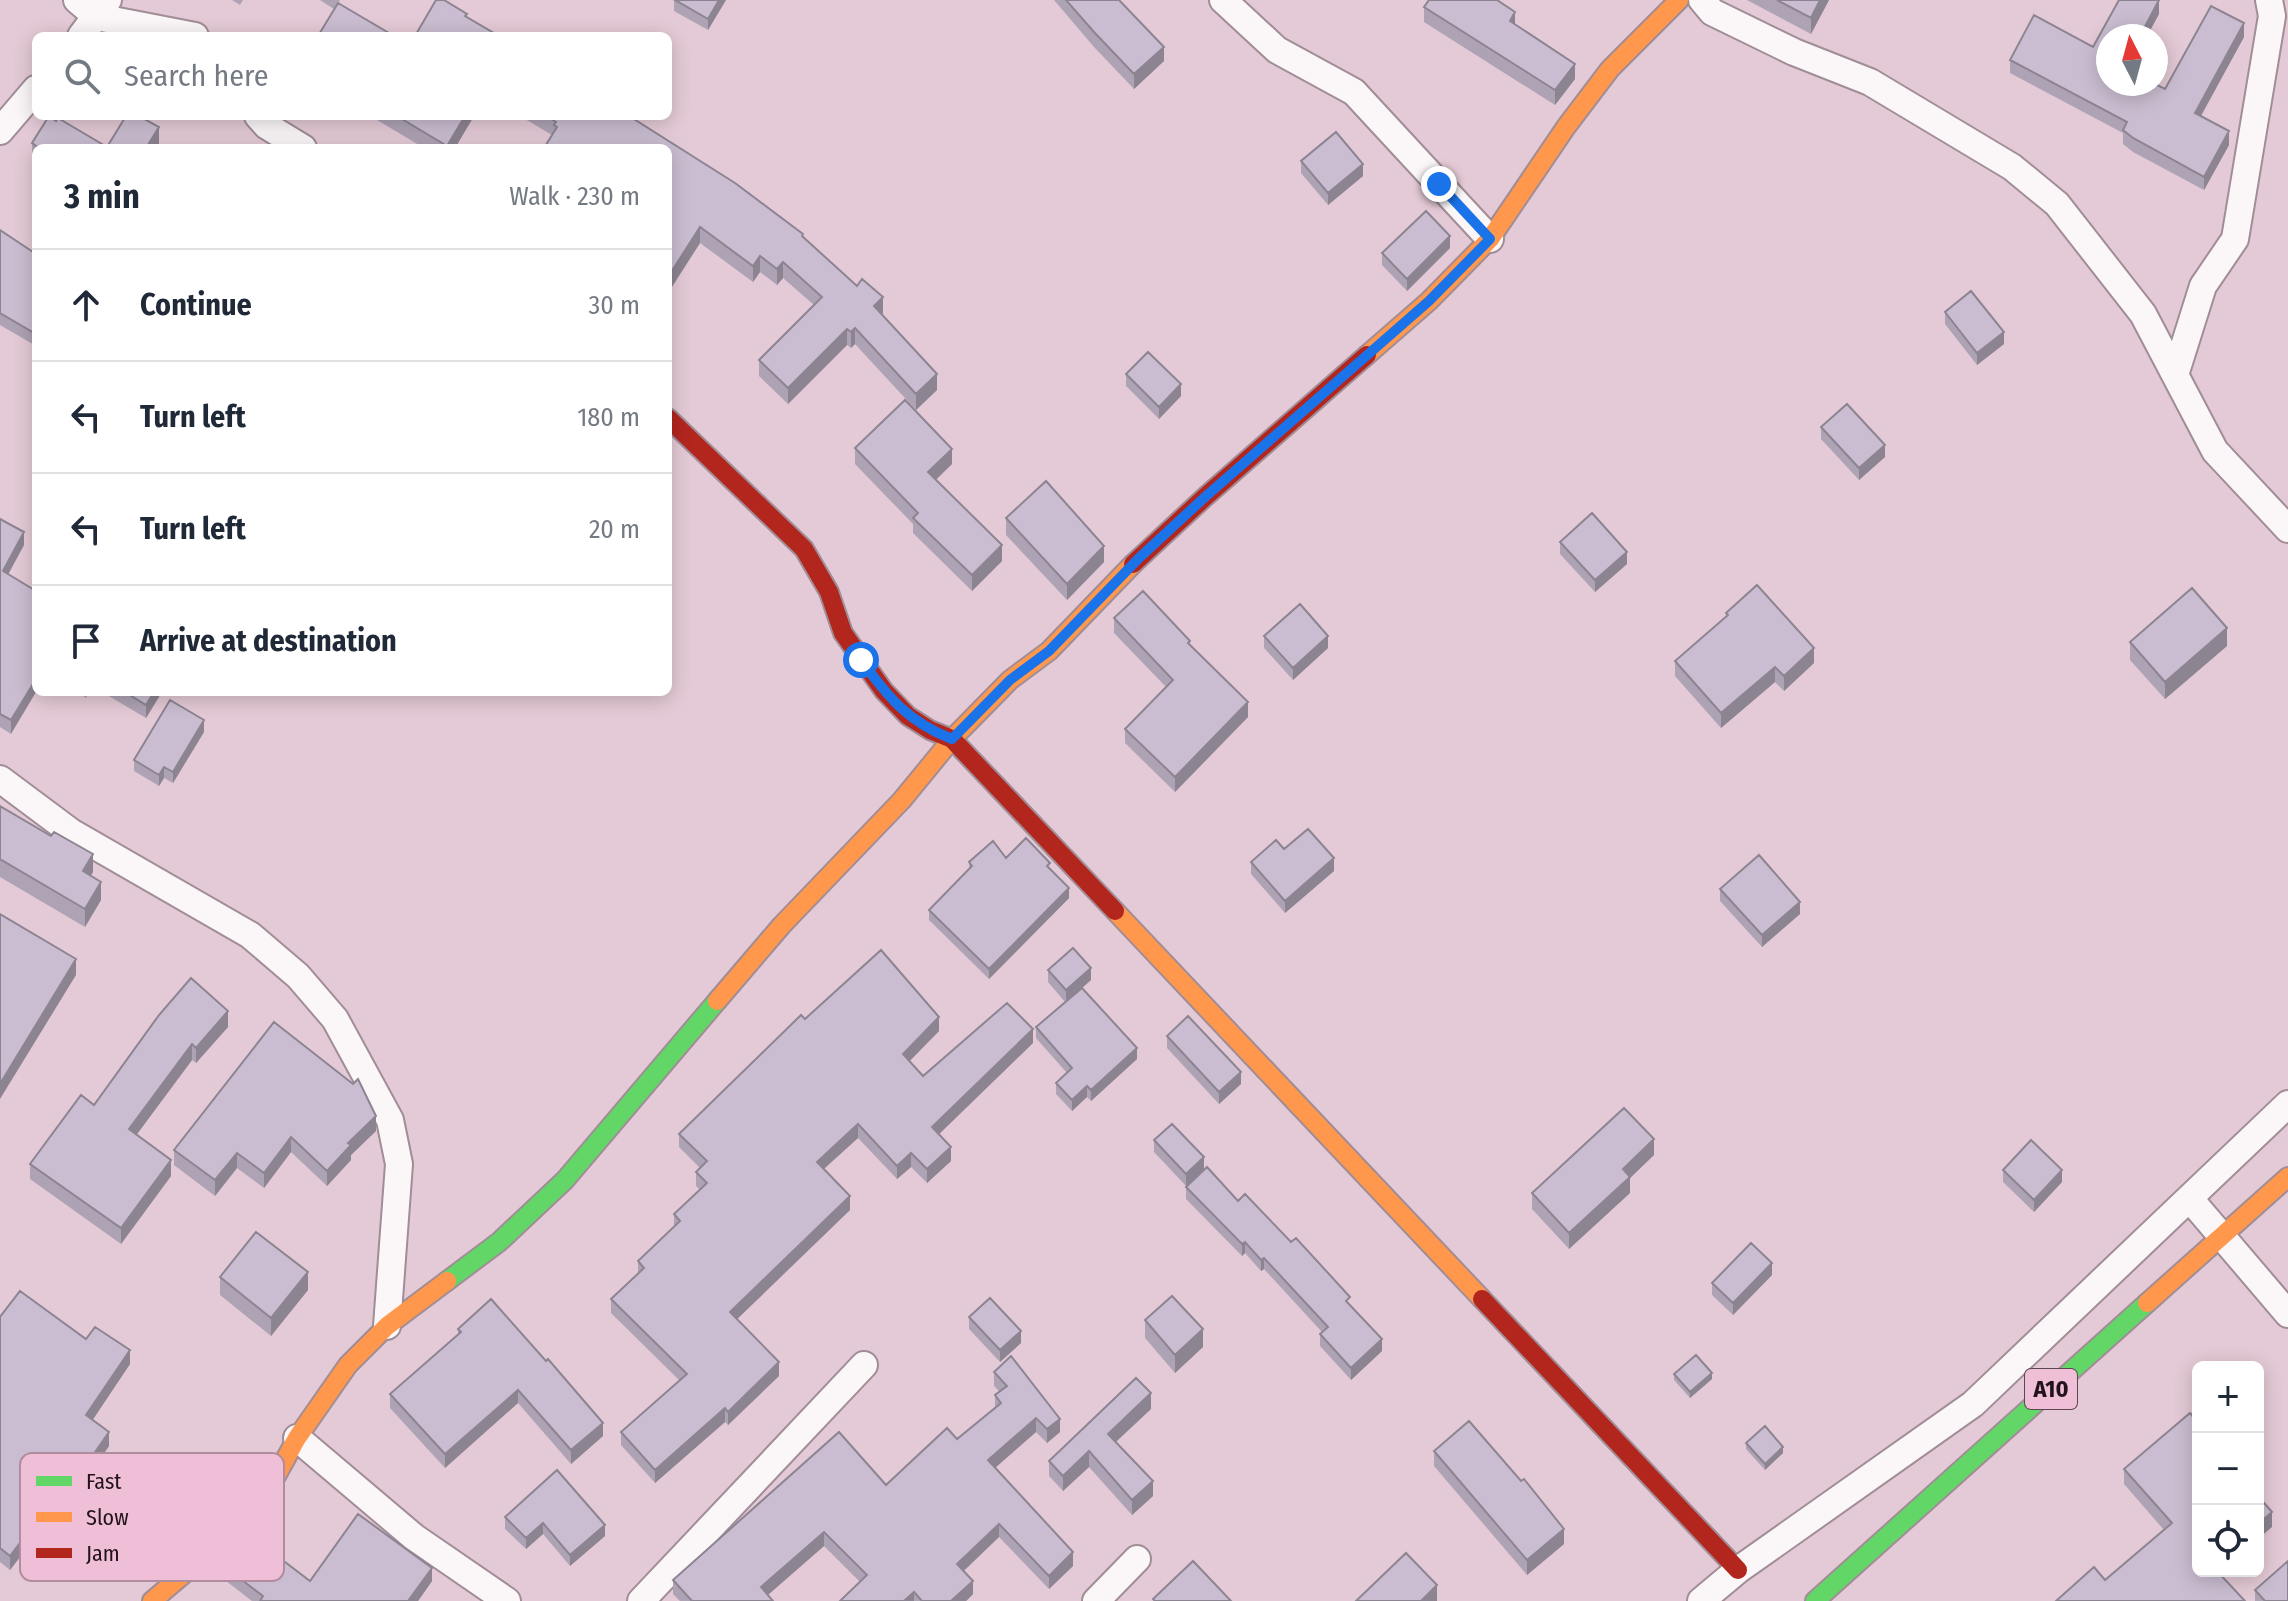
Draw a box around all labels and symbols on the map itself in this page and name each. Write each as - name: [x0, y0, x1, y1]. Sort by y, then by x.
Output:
- north arrow: [2096, 24, 2168, 96]
- route end: [1421, 166, 1457, 202]
- route start: [843, 642, 879, 678]
- road number: A10: [2025, 1369, 2077, 1409]
- legend: [20, 1453, 284, 1581]
- text: Fast: [86, 1468, 122, 1495]
- text: Slow: [86, 1504, 129, 1531]
- text: Jam: [86, 1540, 120, 1567]

